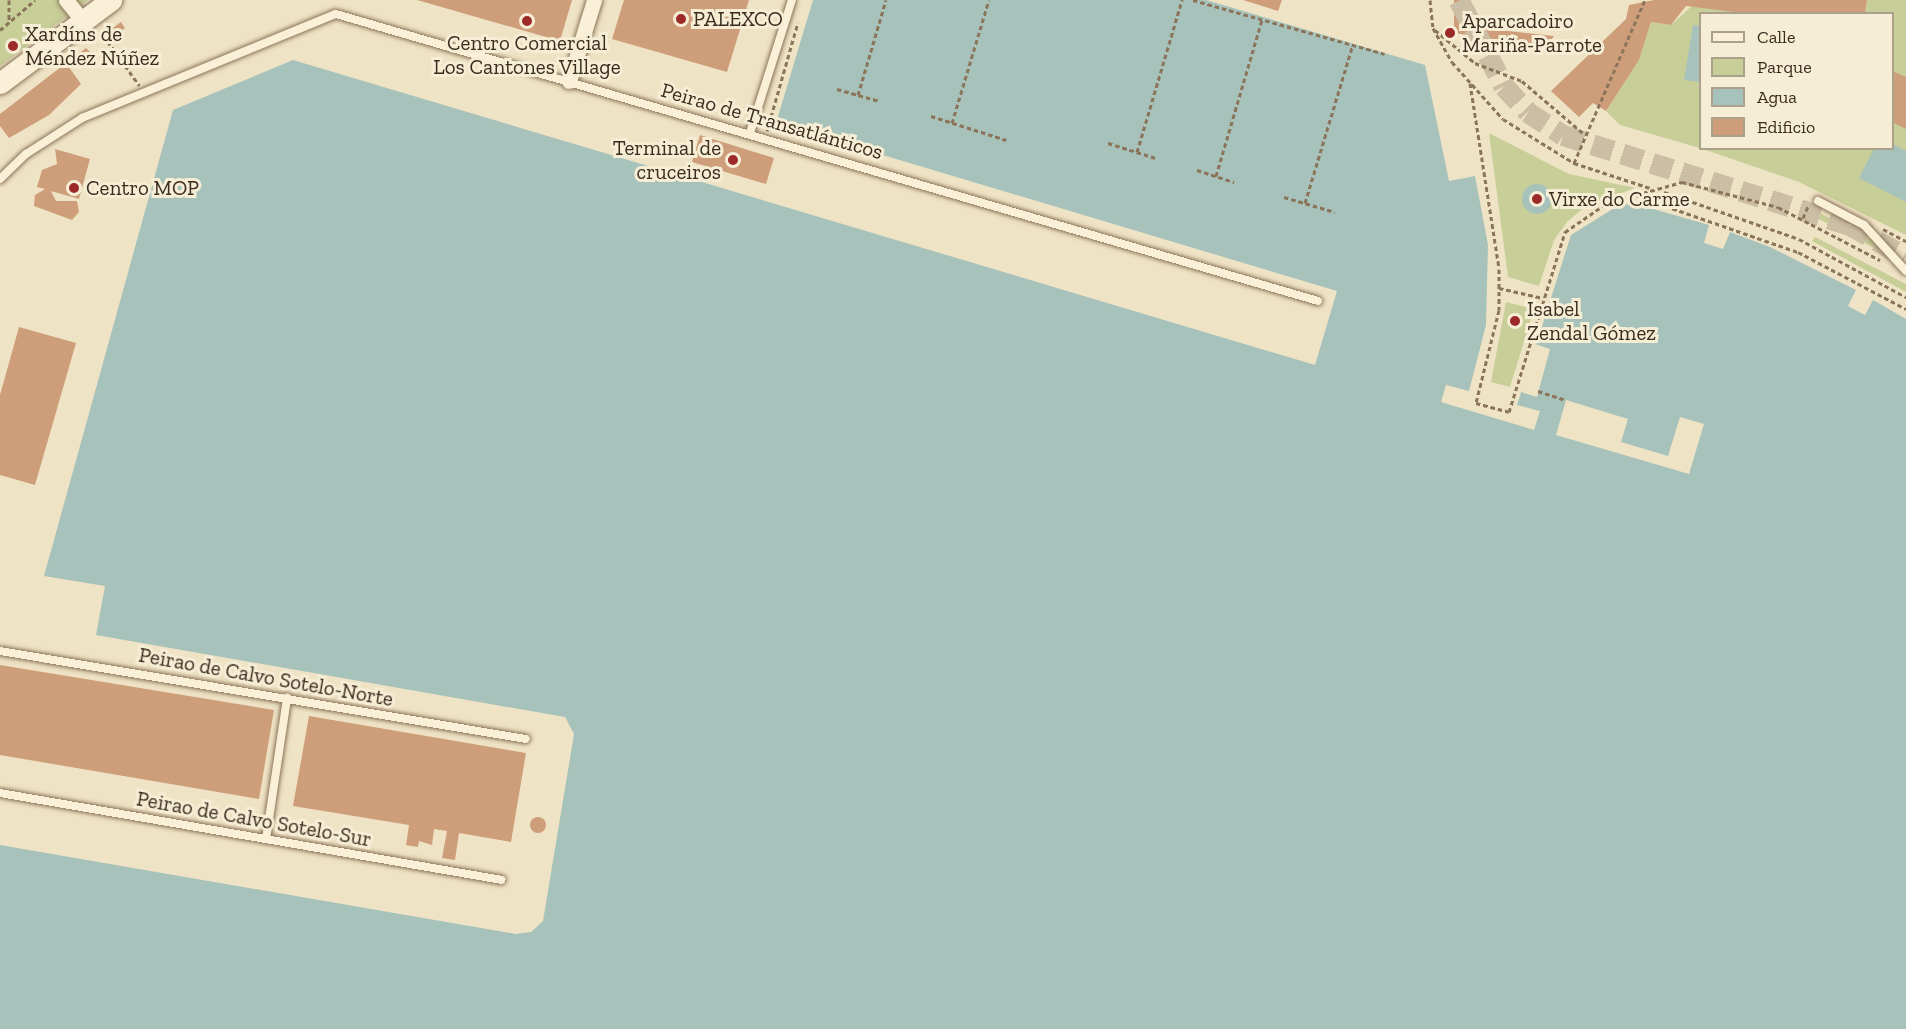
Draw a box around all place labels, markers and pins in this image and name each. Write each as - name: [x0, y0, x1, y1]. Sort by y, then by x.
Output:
- place label: PALEXCO: [693, 6, 783, 32]
- place label: Aparcadoiro Mariña-Parrote: [1462, 8, 1602, 58]
- marker: PALEXCO: [674, 12, 688, 26]
- marker: Centro Comercial Los Cantones Village: [520, 14, 534, 28]
- place label: Xardíns de Méndez Núñez: [25, 21, 159, 71]
- marker: Aparcadoiro Mariña-Parrote: [1443, 26, 1457, 40]
- place label: Centro Comercial Los Cantones Village: [433, 30, 621, 80]
- marker: Xardíns de Méndez Núñez: [6, 39, 20, 53]
- place label: Terminal de cruceiros: [613, 135, 721, 185]
- marker: Terminal de cruceiros: [726, 153, 740, 167]
- place label: Centro MOP: [86, 175, 199, 201]
- marker: Centro MOP: [67, 181, 81, 195]
- place label: Virxe do Carme: [1549, 186, 1690, 212]
- marker: Virxe do Carme: [1530, 192, 1544, 206]
- place label: Isabel Zendal Gómez: [1527, 296, 1656, 346]
- marker: Isabel Zendal Gómez: [1508, 314, 1522, 328]

